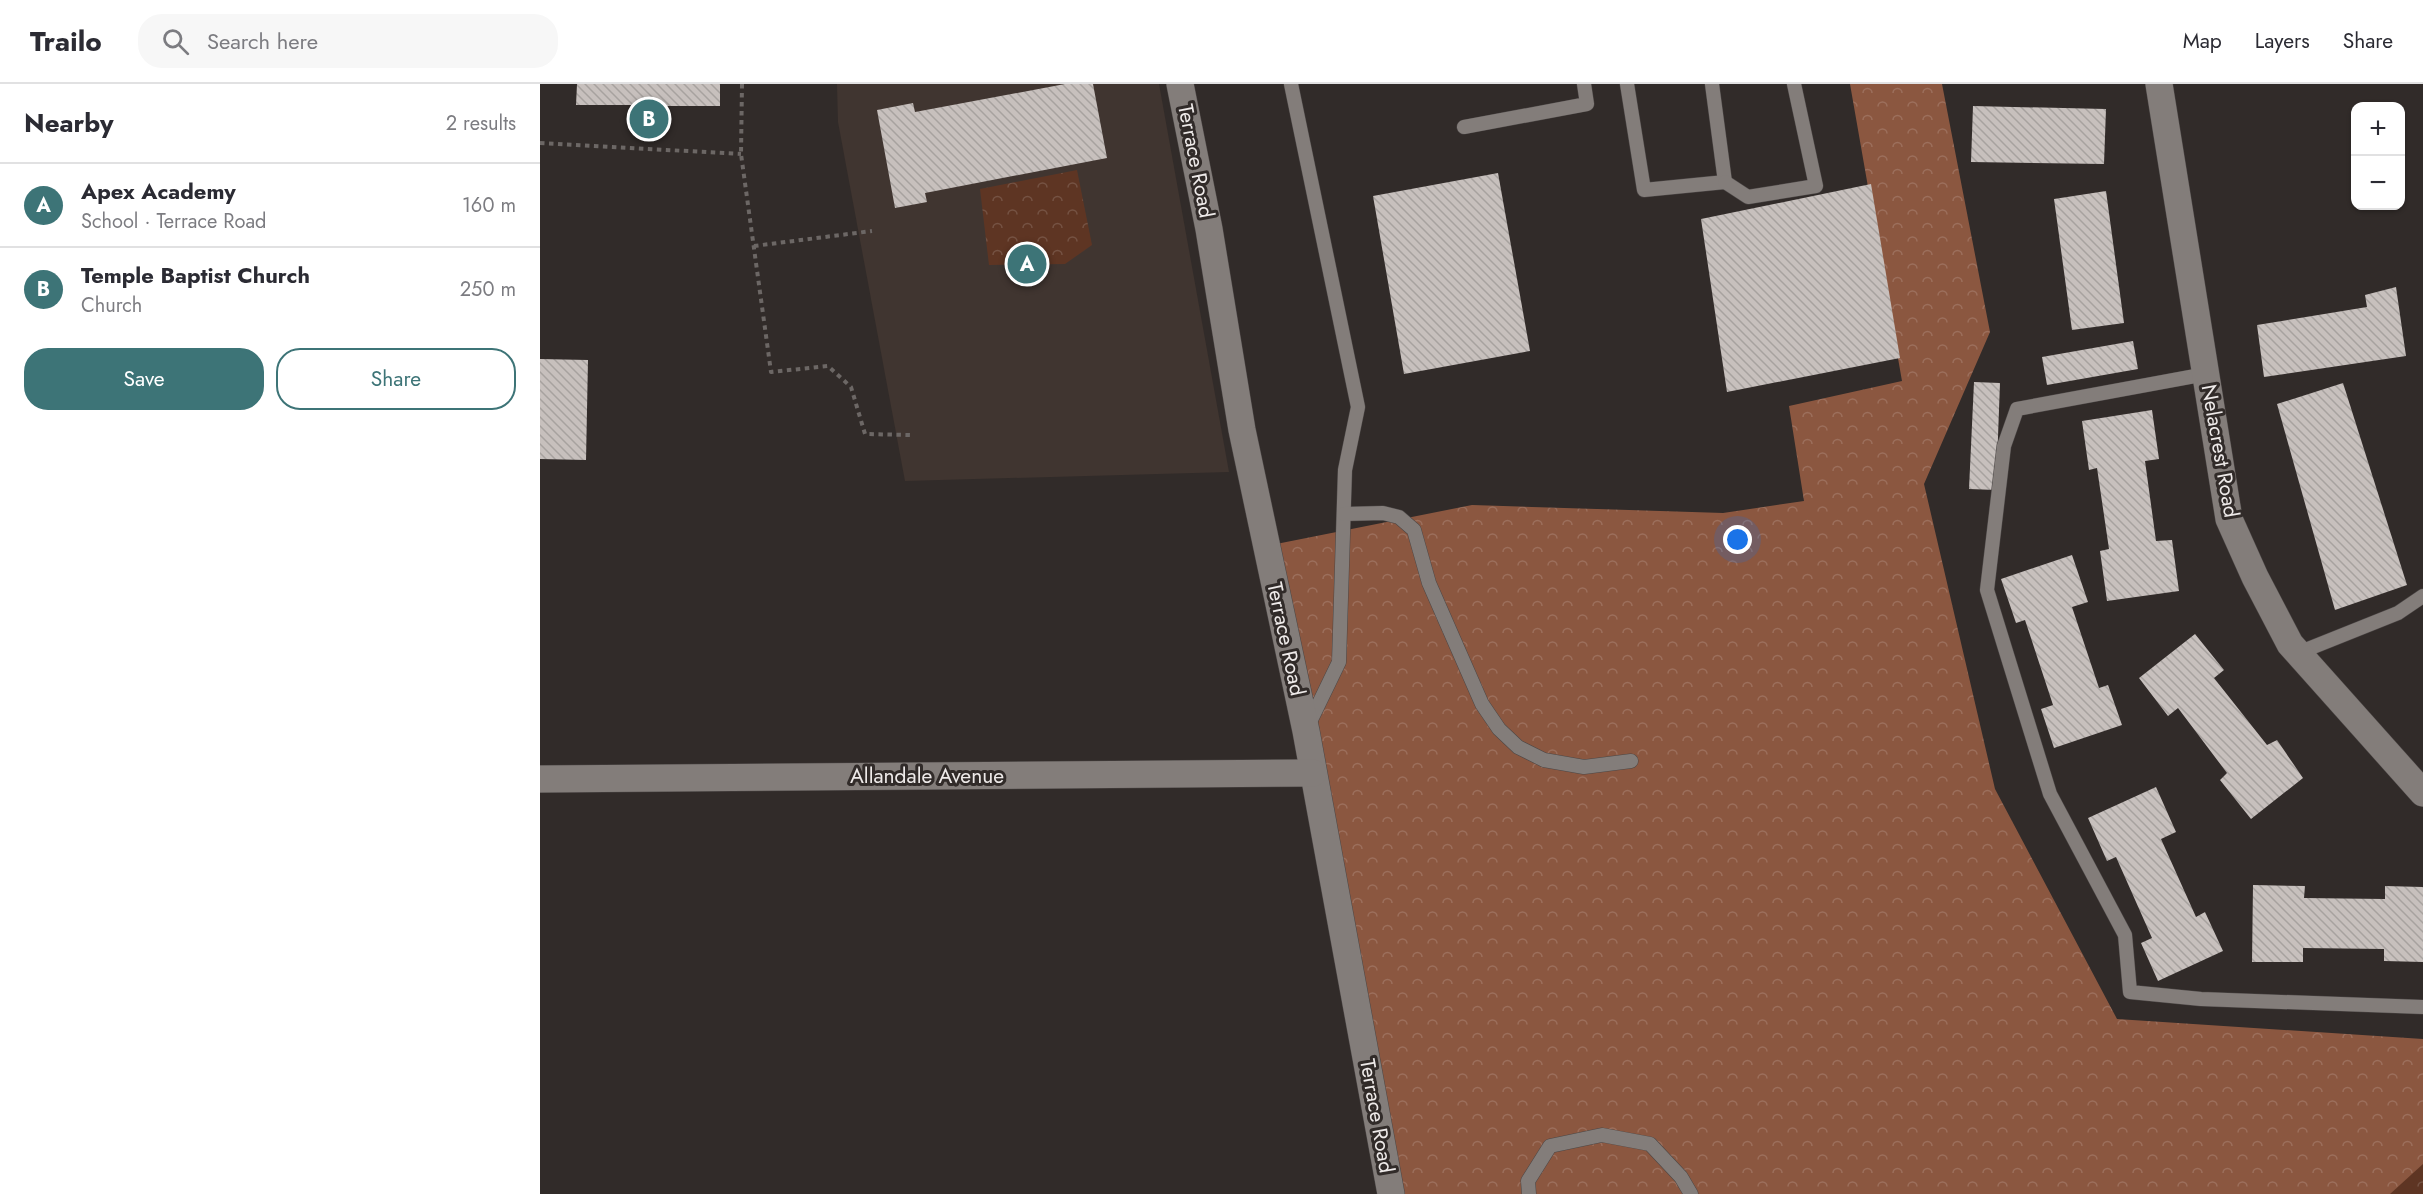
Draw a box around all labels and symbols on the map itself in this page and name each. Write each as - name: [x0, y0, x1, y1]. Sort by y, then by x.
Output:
- pin: B: [630, 96, 668, 141]
- street label: Terrace Road: [1170, 101, 1222, 221]
- pin: A: [1008, 242, 1046, 286]
- street label: Nelacrest Road: [2194, 382, 2246, 520]
- your location: [1723, 525, 1752, 554]
- street label: Terrace Road: [1259, 579, 1313, 699]
- street label: Allandale Avenue: [850, 761, 1004, 791]
- street label: Terrace Road: [1352, 1057, 1402, 1175]

